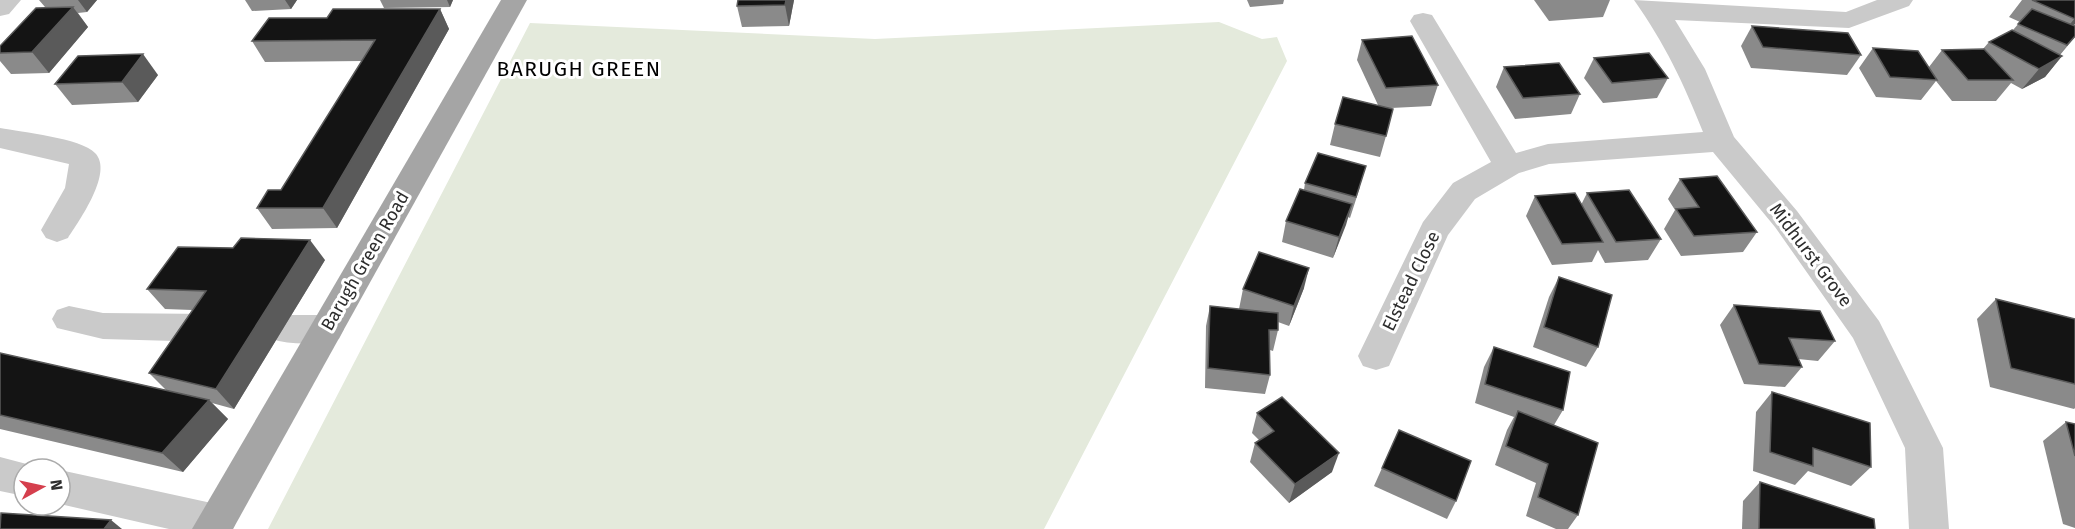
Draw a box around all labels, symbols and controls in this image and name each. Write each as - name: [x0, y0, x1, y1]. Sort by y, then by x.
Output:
- district label: BARUGH GREEN: [496, 56, 662, 82]
- street label: Barugh Green Road: [316, 187, 414, 335]
- street label: Midhurst Grove: [1765, 199, 1857, 311]
- street label: Elstead Close: [1377, 228, 1445, 334]
- north arrow: [12, 457, 72, 517]
- text: N: [46, 478, 67, 492]

